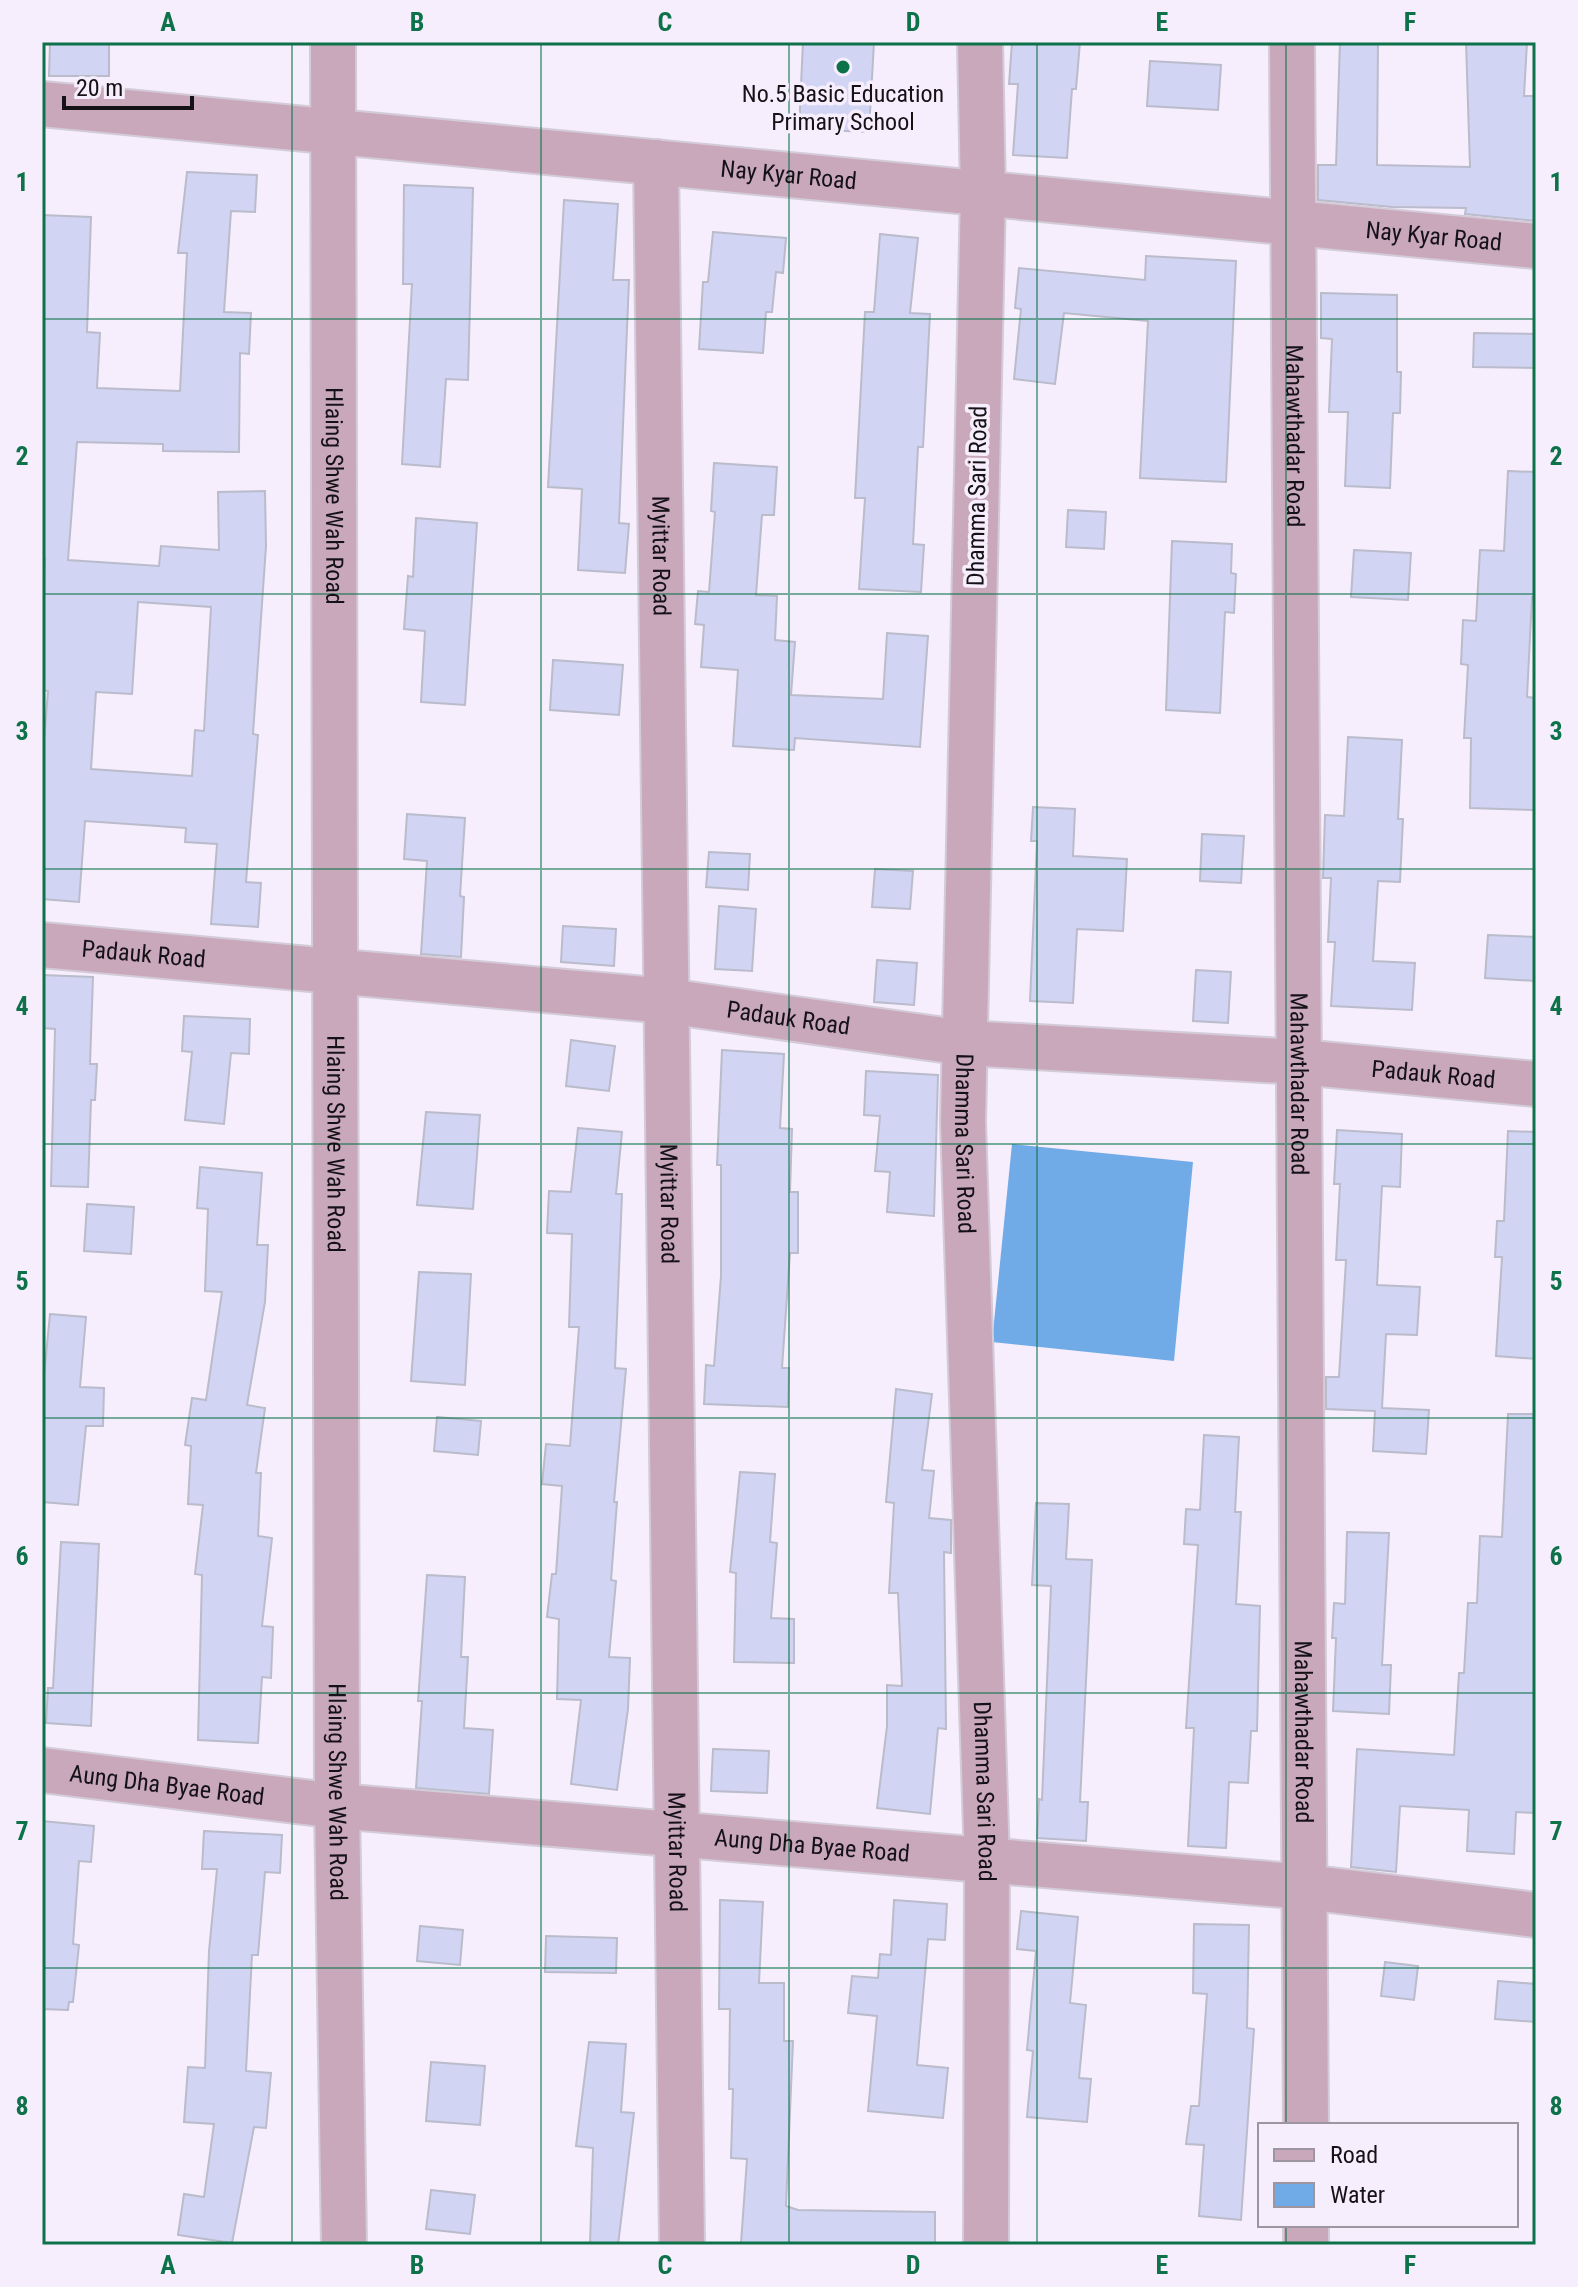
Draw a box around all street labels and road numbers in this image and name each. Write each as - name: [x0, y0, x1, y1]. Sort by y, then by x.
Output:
- street label: Nay Kyar Road: [719, 155, 858, 195]
- street label: Nay Kyar Road: [1364, 216, 1503, 257]
- street label: Mahawthadar Road: [1280, 344, 1309, 528]
- street label: Hlaing Shwe Wah Road: [320, 387, 348, 605]
- street label: Dhamma Sari Road: [961, 406, 993, 586]
- street label: Myittar Road: [646, 496, 676, 616]
- street label: Padauk Road: [80, 935, 207, 974]
- street label: Mahawthadar Road: [1284, 992, 1314, 1176]
- street label: Padauk Road: [725, 996, 852, 1041]
- street label: Hlaing Shwe Wah Road: [321, 1035, 350, 1253]
- street label: Dhamma Sari Road: [949, 1053, 981, 1234]
- street label: Padauk Road: [1370, 1055, 1497, 1094]
- street label: Myittar Road: [654, 1144, 684, 1264]
- street label: Mahawthadar Road: [1289, 1640, 1318, 1824]
- street label: Hlaing Shwe Wah Road: [323, 1683, 353, 1901]
- street label: Dhamma Sari Road: [968, 1701, 1001, 1882]
- street label: Aung Dha Byae Road: [68, 1759, 266, 1811]
- street label: Myittar Road: [662, 1791, 692, 1912]
- street label: Aung Dha Byae Road: [713, 1824, 911, 1868]

